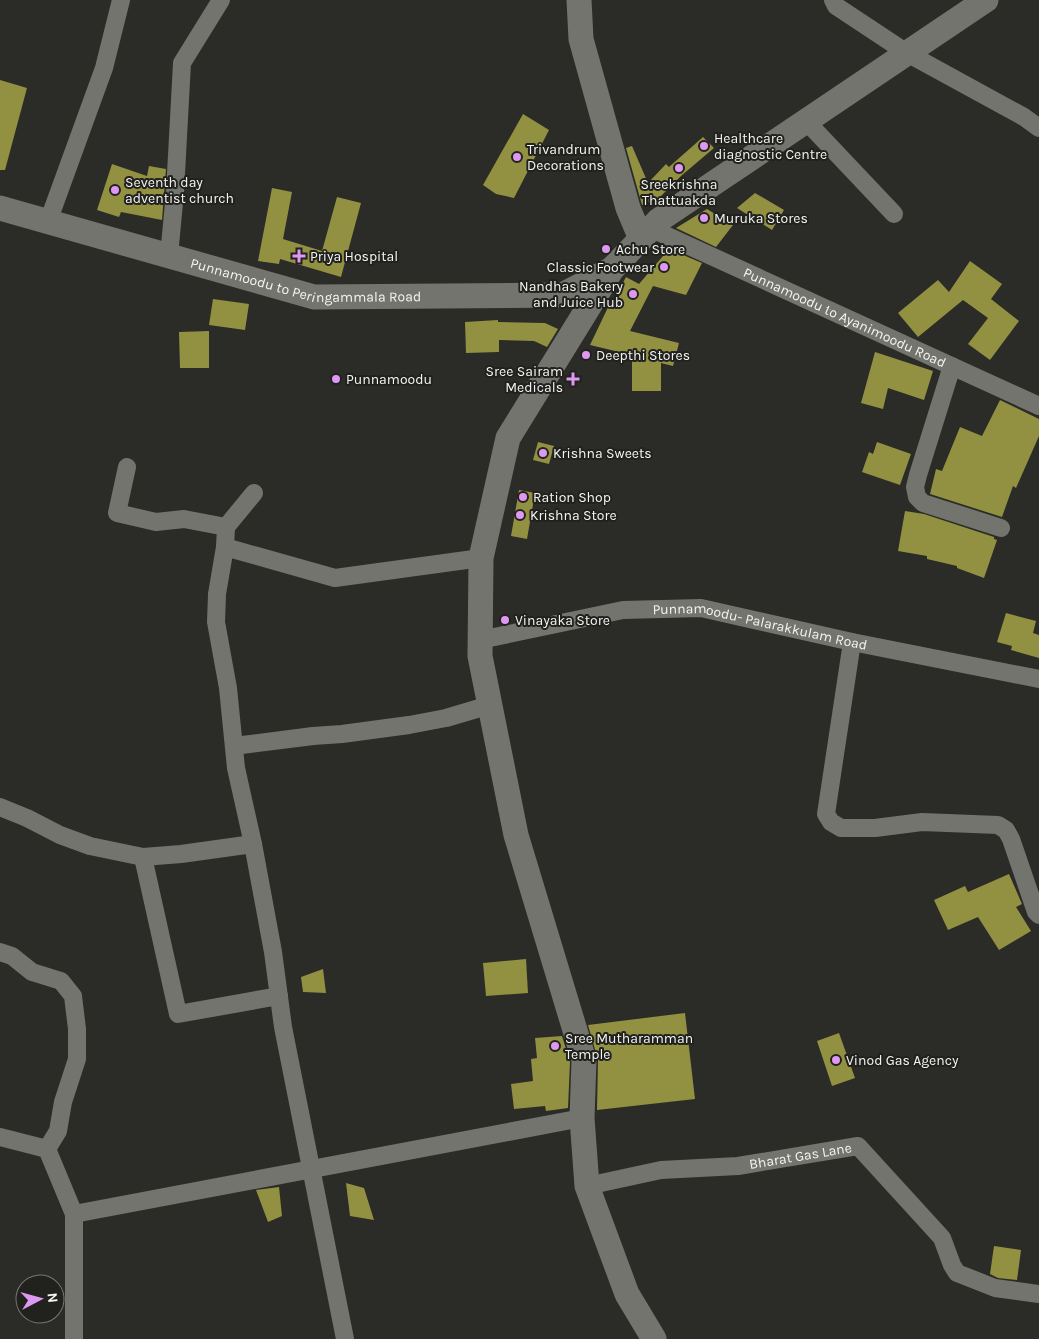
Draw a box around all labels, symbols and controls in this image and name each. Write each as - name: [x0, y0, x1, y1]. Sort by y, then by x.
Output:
- place label: Healthcare diagnostic Centre: [714, 130, 827, 163]
- marker: Healthcare diagnostic Centre: [698, 140, 710, 152]
- place label: Trivandrum Decorations: [527, 141, 604, 174]
- marker: Trivandrum Decorations: [511, 151, 523, 163]
- marker: Sreekrishna Thattuakda: [673, 162, 685, 174]
- place label: Seventh day adventist church: [125, 174, 234, 207]
- place label: Sreekrishna Thattuakda: [641, 176, 718, 209]
- marker: Seventh day adventist church: [109, 184, 121, 196]
- place label: Muruka Stores: [714, 210, 808, 227]
- marker: Muruka Stores: [698, 212, 710, 224]
- place label: Achu Store: [616, 241, 685, 258]
- marker: Achu Store: [600, 243, 612, 255]
- place label: Priya Hospital: [310, 248, 398, 265]
- marker: Priya Hospital: [292, 249, 306, 263]
- street label: Punnamoodu to Peringammala Road: [189, 254, 421, 306]
- place label: Classic Footwear: [547, 259, 655, 276]
- marker: Classic Footwear: [658, 261, 670, 273]
- street label: Punnamoodu to Ayanimoodu Road: [741, 263, 949, 371]
- place label: Nandhas Bakery and Juice Hub: [519, 278, 623, 311]
- marker: Nandhas Bakery and Juice Hub: [627, 288, 639, 300]
- place label: Deepthi Stores: [596, 347, 690, 364]
- marker: Deepthi Stores: [580, 349, 592, 361]
- place label: Sree Sairam Medicals: [486, 363, 563, 396]
- place label: Punnamoodu: [346, 371, 432, 388]
- marker: Punnamoodu: [330, 373, 342, 385]
- marker: Sree Sairam Medicals: [567, 373, 579, 385]
- place label: Krishna Sweets: [553, 445, 652, 462]
- marker: Krishna Sweets: [537, 447, 549, 459]
- place label: Ration Shop: [533, 489, 611, 506]
- marker: Ration Shop: [517, 491, 529, 503]
- place label: Krishna Store: [530, 507, 617, 524]
- marker: Krishna Store: [514, 509, 526, 521]
- street label: Punnamoodu- Palarakkulam Road: [652, 599, 869, 653]
- place label: Vinayaka Store: [515, 612, 610, 629]
- marker: Vinayaka Store: [499, 614, 511, 626]
- place label: Sree Mutharamman Temple: [565, 1030, 693, 1063]
- marker: Sree Mutharamman Temple: [549, 1040, 561, 1052]
- place label: Vinod Gas Agency: [846, 1052, 959, 1069]
- marker: Vinod Gas Agency: [830, 1054, 842, 1066]
- street label: Bharat Gas Lane: [748, 1139, 853, 1173]
- north arrow: [15, 1274, 65, 1324]
- text: N: [43, 1292, 61, 1304]

